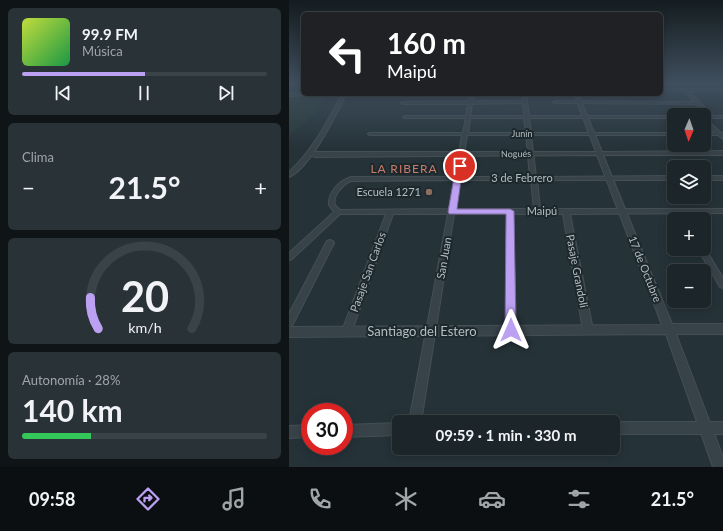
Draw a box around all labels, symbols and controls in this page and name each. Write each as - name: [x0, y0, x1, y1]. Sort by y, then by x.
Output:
- text: 99.9 FM: [82, 25, 138, 43]
- text: 160 m: [387, 26, 466, 60]
- icon: left: [321, 28, 373, 80]
- text: Música: [82, 43, 123, 59]
- text: Maipú: [387, 60, 437, 82]
- icon: previous: [52, 82, 74, 104]
- icon: pause: [133, 82, 155, 104]
- icon: next: [215, 82, 237, 104]
- north arrow: [667, 108, 711, 152]
- map controls: [667, 108, 711, 308]
- street label: Junín: [512, 128, 532, 139]
- street label: Nogués: [501, 148, 531, 159]
- text: Clima: [22, 149, 54, 165]
- pin: [443, 149, 477, 183]
- icon: arrive: [449, 155, 471, 177]
- button: layers: [667, 160, 711, 204]
- district label: LA RIBERA: [370, 161, 438, 176]
- text: 21.5°: [109, 169, 180, 205]
- street label: 3 de Febrero: [491, 171, 553, 184]
- text: −: [22, 174, 35, 201]
- text: +: [254, 174, 267, 201]
- place label: Escuela 1271: [356, 185, 421, 198]
- marker: Escuela 1271: [424, 187, 434, 197]
- street label: Maipú: [527, 204, 557, 217]
- button: +: [667, 212, 711, 256]
- street label: Pasaje San Carlos: [347, 230, 388, 314]
- street label: Pasaje Grandoli: [564, 233, 591, 309]
- street label: 17 de Octubre: [626, 234, 665, 304]
- street label: San Juan: [433, 236, 454, 280]
- button: −: [667, 264, 711, 308]
- text: 20: [120, 271, 169, 321]
- position arrow: [490, 309, 532, 351]
- text: km/h: [128, 318, 161, 335]
- street label: Santiago del Estero: [367, 323, 477, 339]
- text: Autonomía · 28%: [22, 372, 120, 388]
- text: 140 km: [22, 392, 123, 428]
- speed limit sign: 30: [301, 403, 353, 455]
- text: 09:59 · 1 min · 330 m: [436, 426, 576, 444]
- icon: directions: [134, 485, 162, 513]
- icon: music: [220, 485, 248, 513]
- icon: phone: [306, 485, 334, 513]
- icon: climate: [392, 485, 420, 513]
- icon: car: [478, 485, 506, 513]
- icon: filters: [565, 485, 593, 513]
- text: 09:58: [29, 488, 76, 510]
- text: 21.5°: [651, 488, 694, 510]

